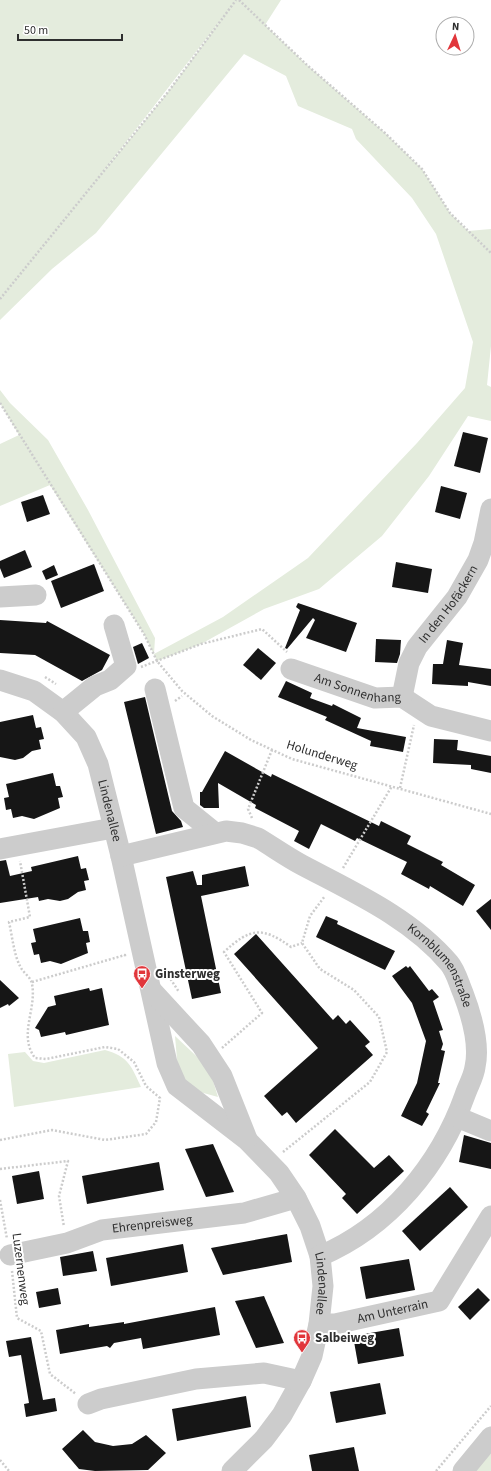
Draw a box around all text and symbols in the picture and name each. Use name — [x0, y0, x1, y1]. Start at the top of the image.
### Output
scale bar — [18, 16, 122, 42]
north arrow — [435, 16, 475, 56]
text: N — [451, 19, 460, 34]
text: 50 m — [24, 22, 48, 39]
street label: In den Hofäckern — [414, 562, 482, 647]
street label: Am Sonnenhang — [312, 669, 402, 707]
street label: Holunderweg — [284, 736, 360, 774]
street label: Lindenallee — [93, 777, 126, 844]
street label: Kornblumenstraße — [404, 919, 476, 1010]
bus stop icon: Ginsterweg — [132, 964, 152, 989]
place label: Ginsterweg — [155, 965, 220, 983]
street label: Ehrenpreisweg — [111, 1210, 194, 1238]
street label: Luzernenweg — [8, 1232, 34, 1306]
street label: Lindenallee — [310, 1249, 332, 1316]
street label: Am Unterrain — [355, 1295, 430, 1328]
bus stop icon: Salbeiweg — [292, 1328, 312, 1353]
place label: Salbeiweg — [315, 1329, 374, 1347]

